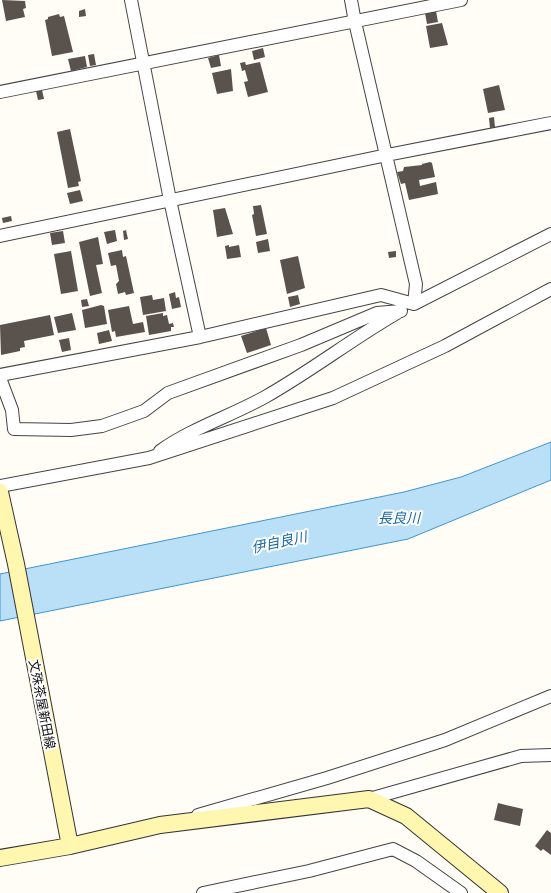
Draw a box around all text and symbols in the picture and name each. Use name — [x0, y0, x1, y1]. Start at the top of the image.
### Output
water label: 長良川 — [378, 507, 422, 527]
water label: 伊自良川 — [250, 525, 310, 557]
street label: 文殊茶屋新田線 — [25, 658, 61, 750]

